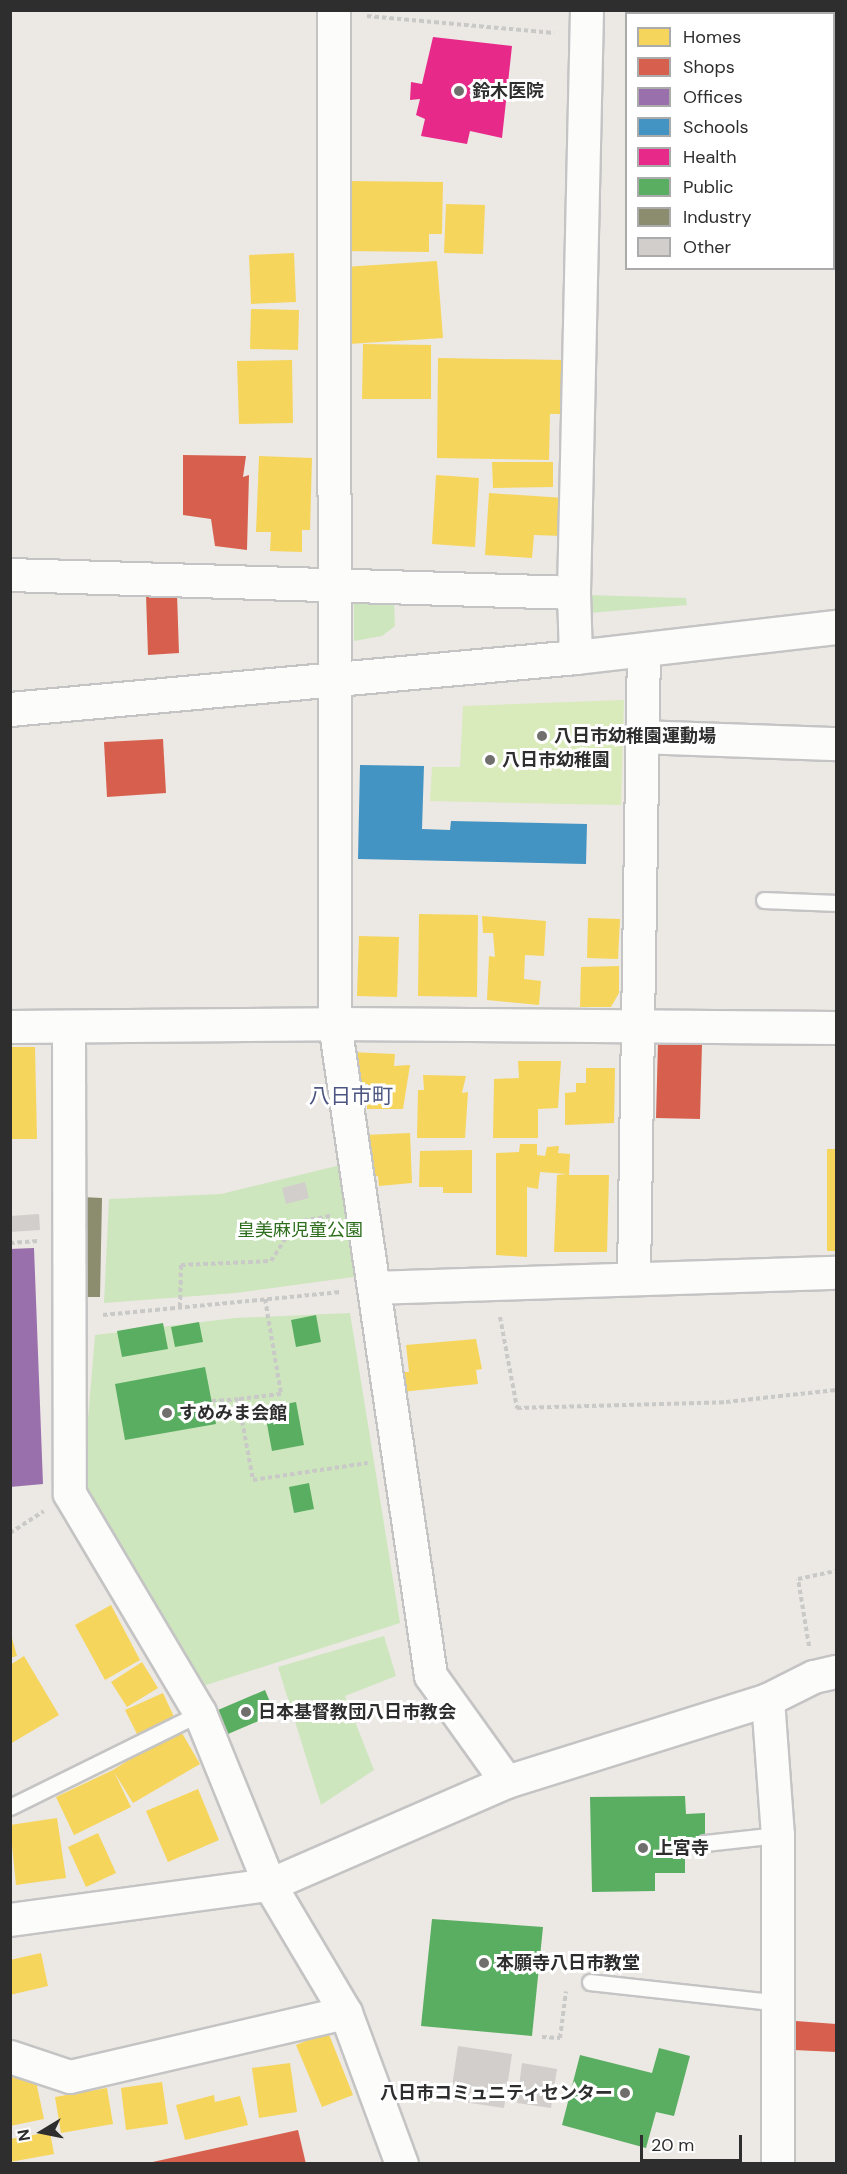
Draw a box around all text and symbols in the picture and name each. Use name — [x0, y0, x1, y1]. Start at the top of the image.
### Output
legend — [625, 12, 835, 270]
text: Homes — [683, 25, 741, 49]
text: Shops — [683, 55, 735, 79]
place label: 鈴木医院 — [472, 80, 544, 102]
marker: 鈴木医院 — [450, 82, 468, 100]
text: Offices — [683, 85, 743, 109]
text: Schools — [683, 115, 748, 139]
text: Health — [683, 145, 737, 169]
text: Public — [683, 175, 734, 199]
text: Industry — [683, 205, 752, 229]
text: Other — [683, 235, 731, 259]
place label: 八日市幼稚園運動場 — [554, 725, 716, 747]
marker: 八日市幼稚園運動場 — [535, 729, 549, 743]
place label: 八日市幼稚園 — [502, 749, 610, 771]
marker: 八日市幼稚園 — [483, 753, 497, 767]
district label: 八日市町 — [309, 1083, 393, 1109]
park label: 皇美麻児童公園 — [237, 1219, 363, 1241]
place label: すめみま会館 — [179, 1402, 287, 1424]
marker: すめみま会館 — [160, 1406, 174, 1420]
place label: 日本基督教団八日市教会 — [258, 1701, 456, 1723]
marker: 日本基督教団八日市教会 — [239, 1705, 253, 1719]
place label: 上宮寺 — [655, 1837, 709, 1859]
marker: 上宮寺 — [636, 1841, 650, 1855]
place label: 本願寺八日市教堂 — [496, 1952, 640, 1974]
marker: 本願寺八日市教堂 — [477, 1956, 491, 1970]
place label: 八日市コミュニティセンター — [379, 2082, 613, 2104]
marker: 八日市コミュニティセンター — [618, 2086, 632, 2100]
north arrow — [12, 2102, 72, 2162]
scale bar — [643, 2123, 745, 2161]
text: N — [12, 2128, 35, 2143]
text: 20 m — [651, 2133, 694, 2157]

